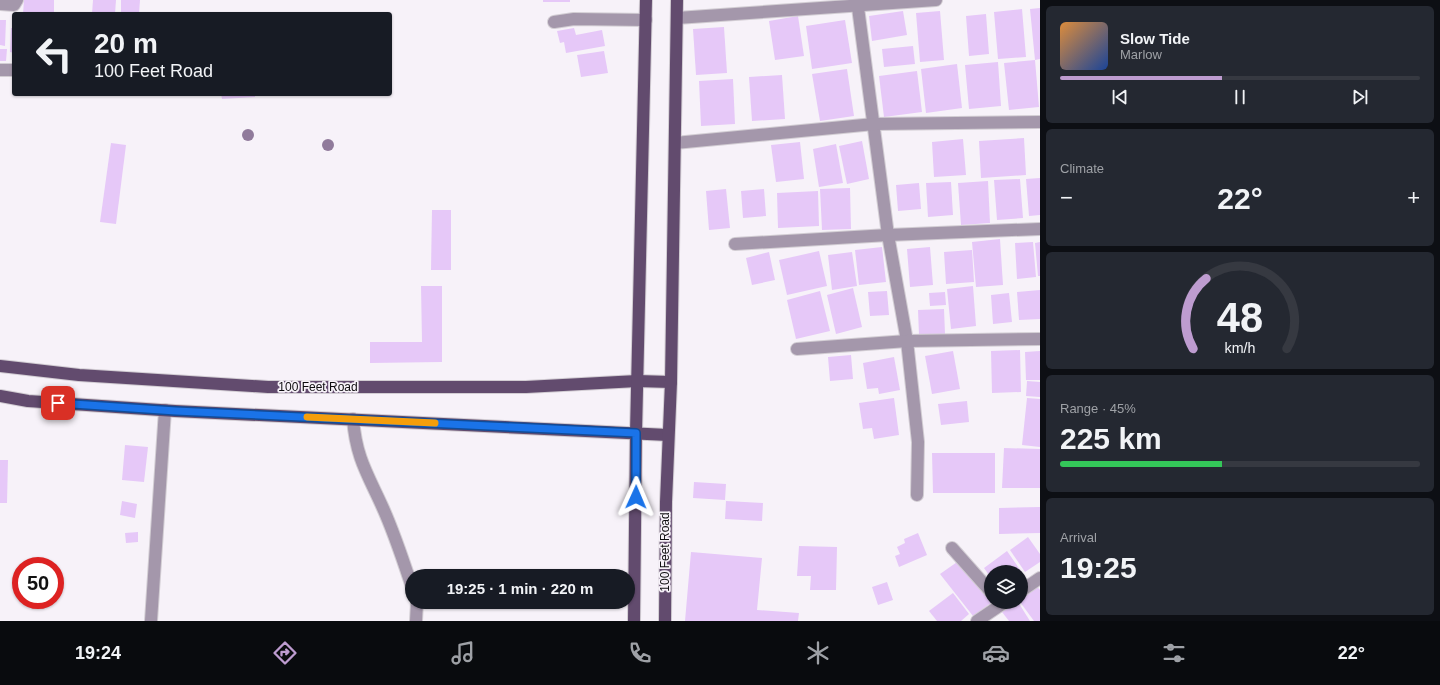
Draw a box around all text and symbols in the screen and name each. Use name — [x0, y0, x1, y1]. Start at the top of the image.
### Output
icon: left — [28, 28, 80, 80]
text: 20 m — [94, 28, 158, 59]
text: Slow Tide — [1120, 30, 1190, 47]
text: Marlow — [1120, 47, 1162, 62]
text: 100 Feet Road — [94, 61, 213, 81]
icon: previous — [1109, 86, 1131, 108]
icon: pause — [1229, 86, 1251, 108]
icon: next — [1349, 86, 1371, 108]
text: Climate — [1060, 161, 1104, 176]
text: 22° — [1217, 182, 1263, 215]
text: − — [1060, 185, 1073, 210]
text: + — [1407, 185, 1420, 210]
text: 48 — [1217, 293, 1263, 340]
text: km/h — [1225, 339, 1256, 355]
street label: 100 Feet Road — [278, 380, 358, 394]
pin — [41, 386, 75, 420]
icon: arrive — [47, 392, 69, 414]
text: Range · 45% — [1060, 401, 1136, 416]
text: 225 km — [1060, 422, 1162, 455]
position arrow — [615, 476, 657, 518]
street label: 100 Feet Road — [658, 512, 672, 592]
text: Arrival — [1060, 530, 1097, 545]
text: 19:25 — [1060, 551, 1137, 584]
speed limit sign: 50 — [12, 557, 64, 609]
map controls — [984, 565, 1028, 609]
button: layers — [984, 565, 1028, 609]
text: 19:25 · 1 min · 220 m — [447, 580, 593, 597]
icon: directions — [271, 639, 299, 667]
icon: music — [449, 639, 477, 667]
icon: phone — [626, 639, 654, 667]
icon: climate — [804, 639, 832, 667]
icon: car — [982, 639, 1010, 667]
icon: filters — [1160, 639, 1188, 667]
text: 19:24 — [75, 643, 121, 663]
text: 22° — [1338, 643, 1365, 663]

